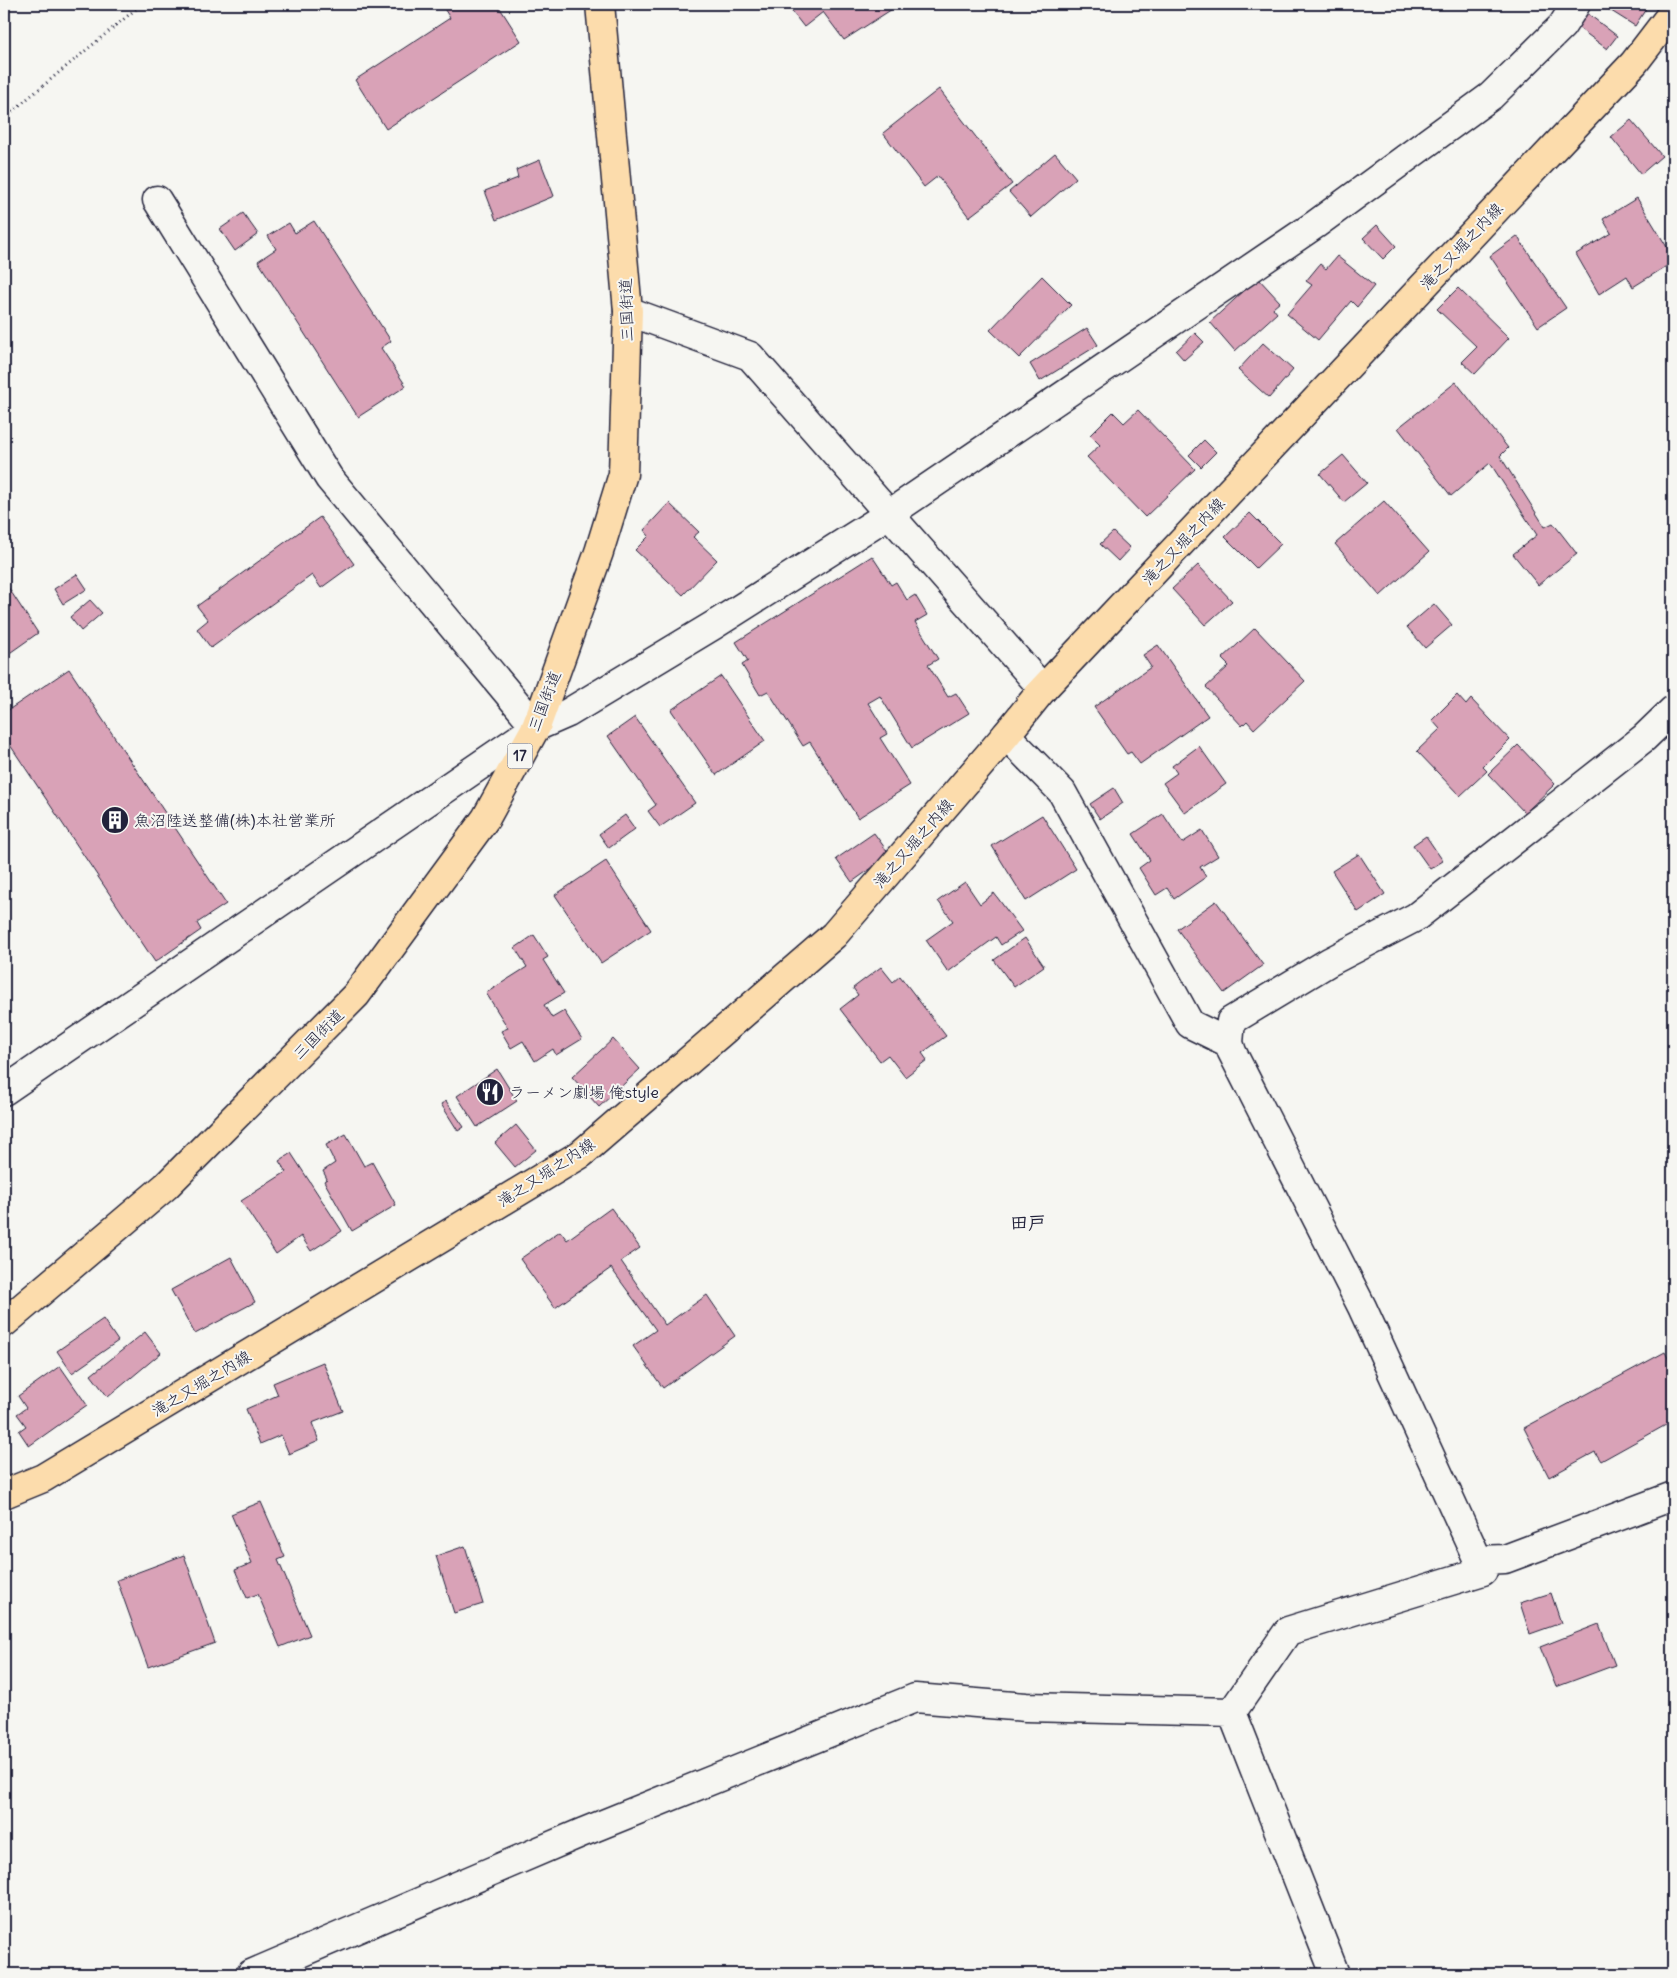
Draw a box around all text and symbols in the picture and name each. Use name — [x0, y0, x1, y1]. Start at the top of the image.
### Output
street label: 滝之又堀之内線 — [1415, 198, 1507, 294]
street label: 三国街道 — [615, 278, 637, 342]
street label: 滝之又堀之内線 — [1137, 493, 1229, 589]
street label: 三国街道 — [523, 668, 565, 734]
road number: 17 — [508, 744, 532, 768]
street label: 滝之又堀之内線 — [869, 794, 957, 892]
building icon: 魚沼陸送整備(株)本社営業所 — [100, 805, 130, 835]
place label: 魚沼陸送整備(株)本社営業所 — [134, 810, 336, 830]
street label: 三国街道 — [288, 1004, 348, 1064]
restaurant icon: ラーメン劇場 俺style — [475, 1077, 505, 1107]
place label: ラーメン劇場 俺style — [509, 1082, 659, 1102]
street label: 滝之又堀之内線 — [494, 1133, 598, 1211]
district label: 田戸 — [1010, 1211, 1046, 1234]
street label: 滝之又堀之内線 — [148, 1346, 254, 1420]

